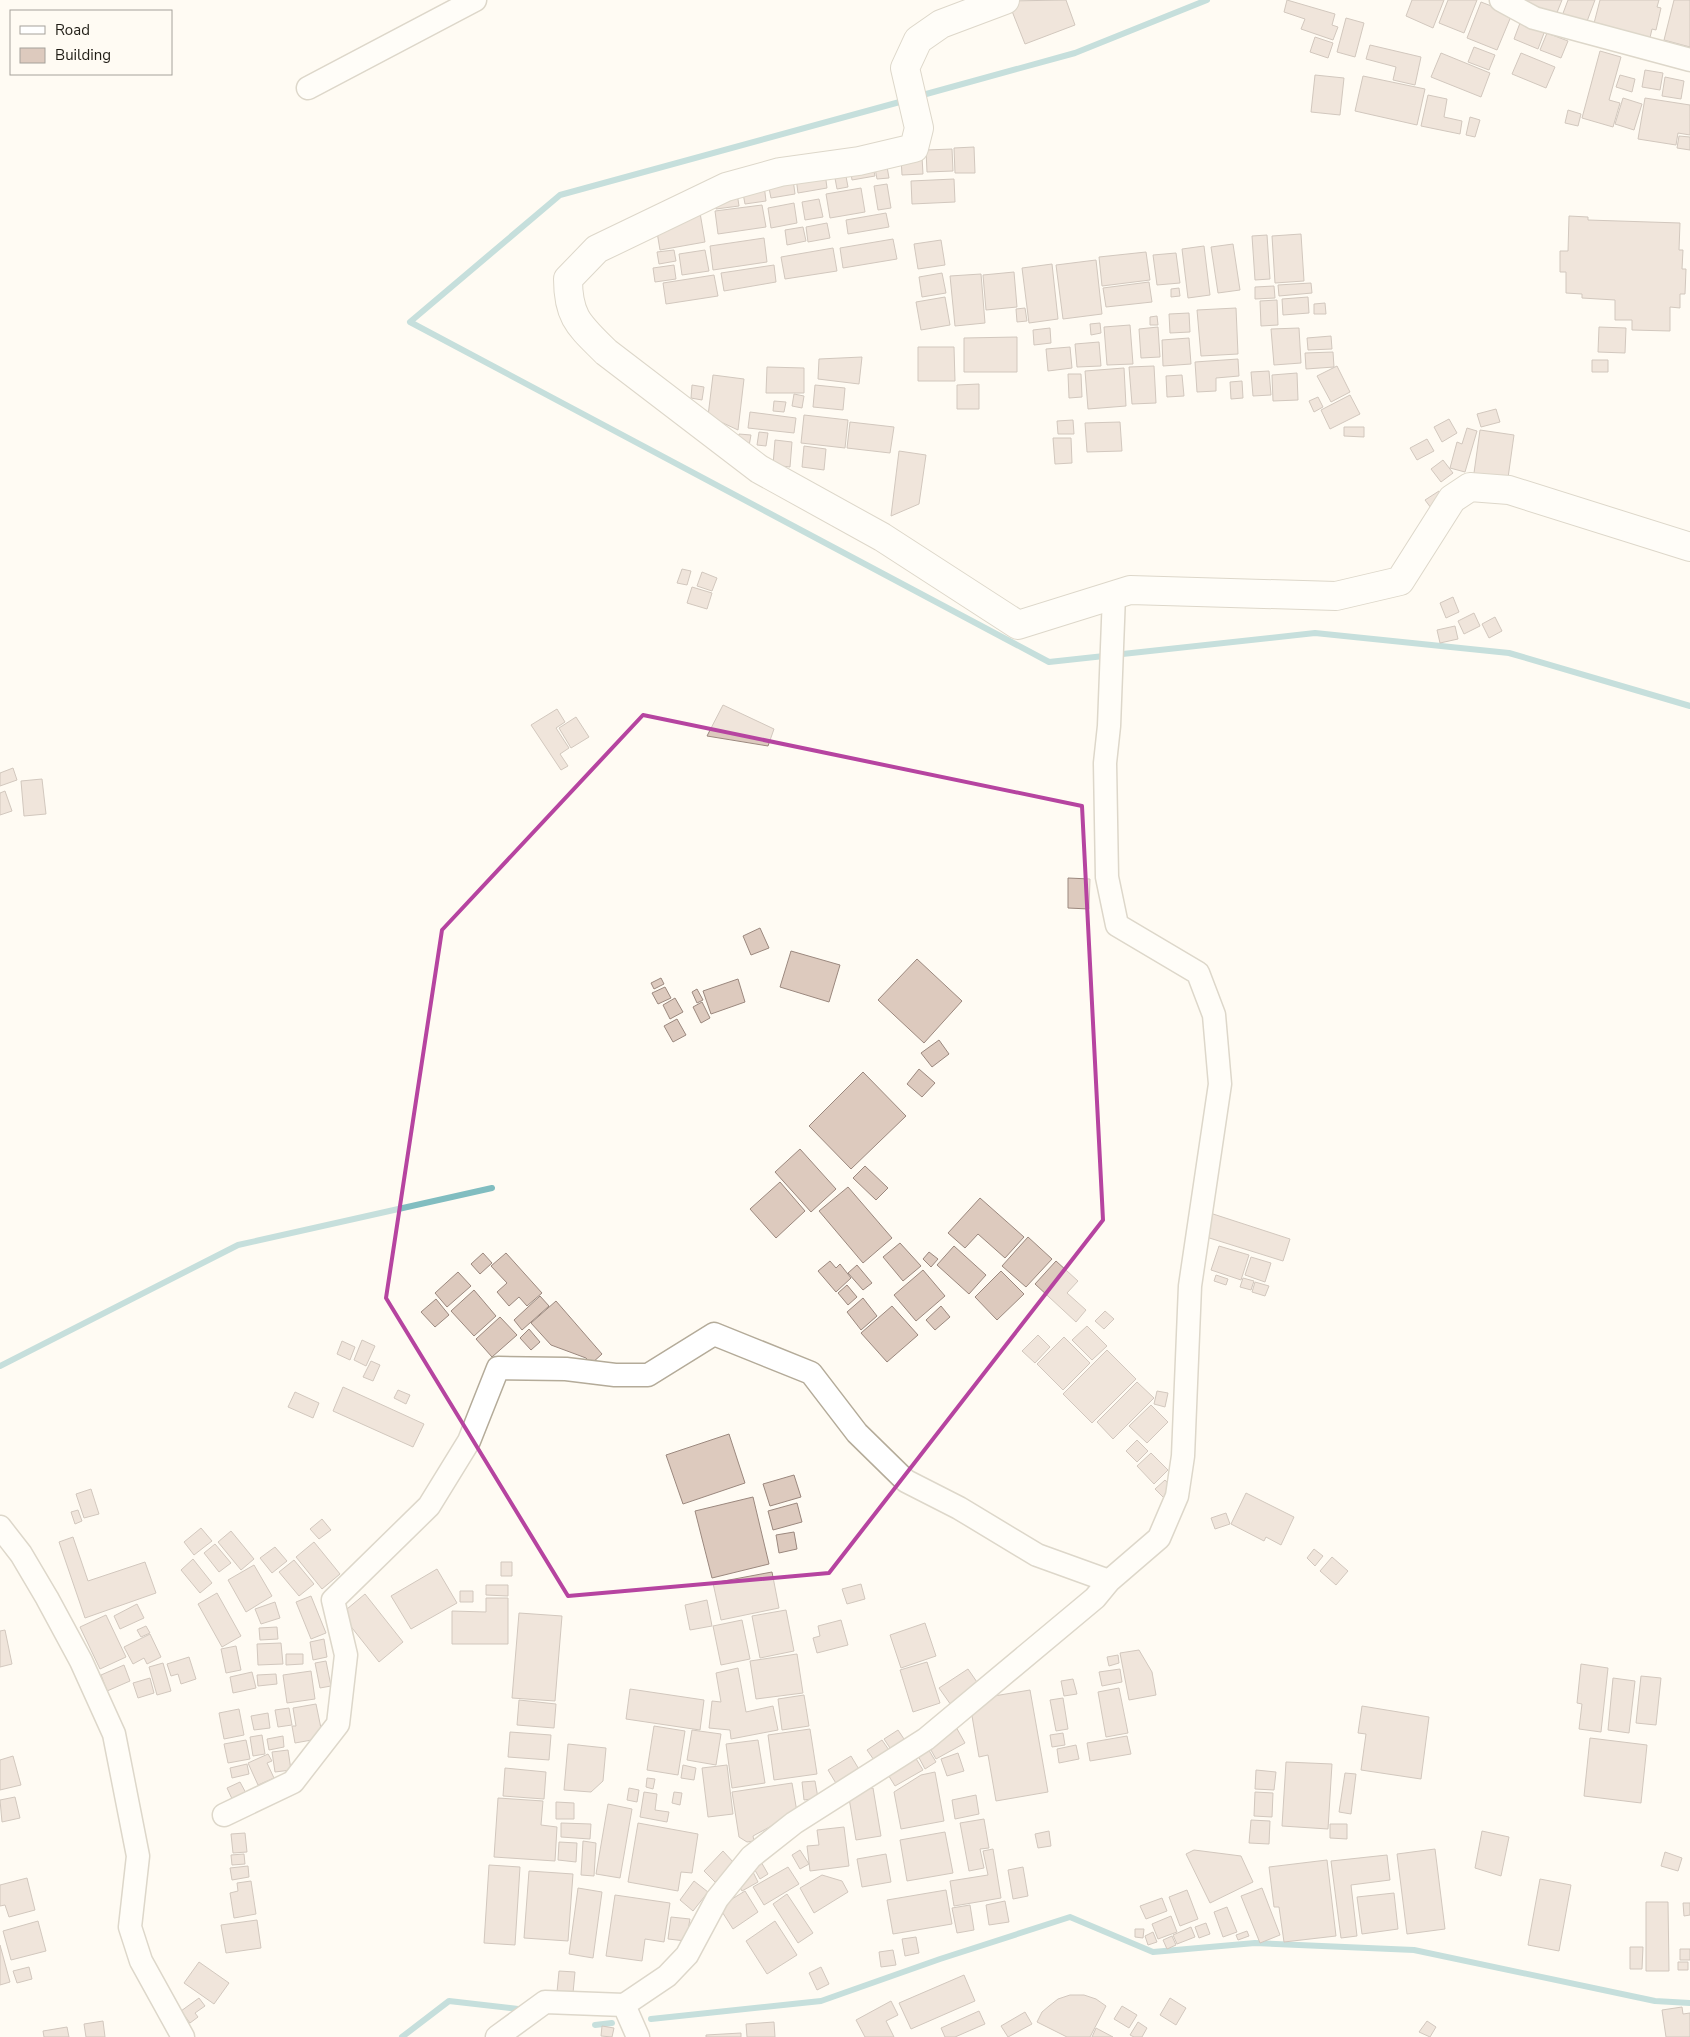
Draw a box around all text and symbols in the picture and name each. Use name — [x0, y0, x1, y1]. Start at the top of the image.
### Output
legend — [10, 10, 172, 75]
text: Road — [55, 20, 90, 40]
text: Building — [55, 45, 111, 65]

